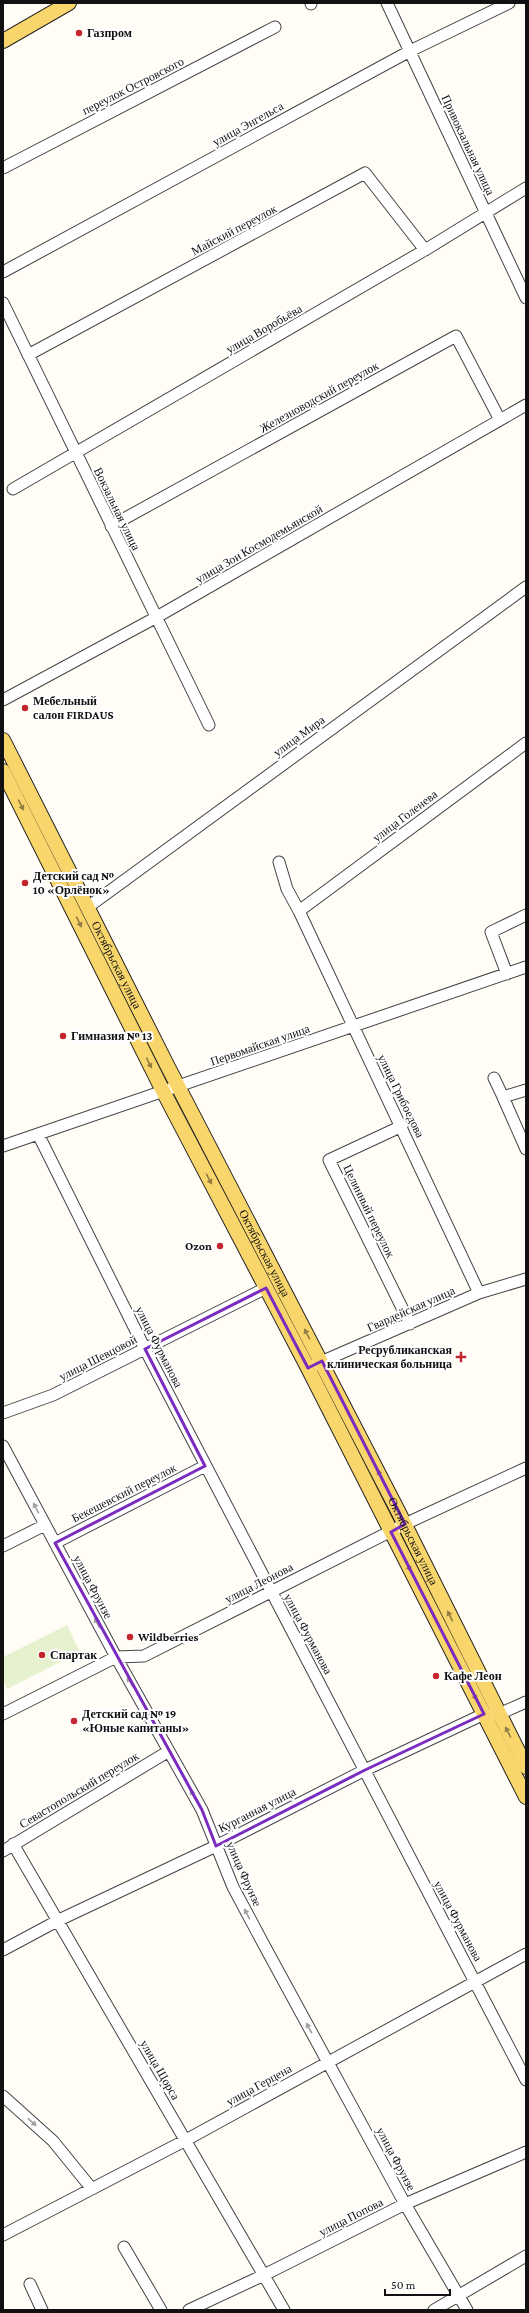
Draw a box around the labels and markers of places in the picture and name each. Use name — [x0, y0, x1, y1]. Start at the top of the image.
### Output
place label: Газпром — [87, 26, 132, 40]
marker: Газпром — [74, 28, 84, 38]
place label: Мебельный салон FIRDAUS — [33, 694, 114, 722]
marker: Мебельный салон FIRDAUS — [20, 703, 30, 713]
place label: Детский сад № 10 «Орлёнок» — [33, 869, 114, 897]
marker: Детский сад № 10 «Орлёнок» — [20, 878, 30, 888]
place label: Гимназия № 13 — [71, 1029, 152, 1043]
marker: Гимназия № 13 — [58, 1031, 68, 1041]
place label: Ozon — [185, 1239, 212, 1253]
marker: Ozon — [215, 1241, 225, 1251]
place label: Ресрубликанская клиническая больница — [327, 1343, 453, 1371]
marker: Ресрубликанская клиническая больница — [455, 1351, 467, 1363]
place label: Wildberries — [137, 1630, 199, 1644]
marker: Wildberries — [125, 1632, 135, 1642]
place label: Спартак — [50, 1648, 97, 1662]
marker: Спартак — [37, 1650, 47, 1660]
place label: Кафе Леон — [444, 1669, 502, 1683]
marker: Кафе Леон — [431, 1671, 441, 1681]
place label: Детский сад № 19 «Юные капитаны» — [82, 1707, 189, 1735]
marker: Детский сад № 19 «Юные капитаны» — [69, 1716, 79, 1726]

